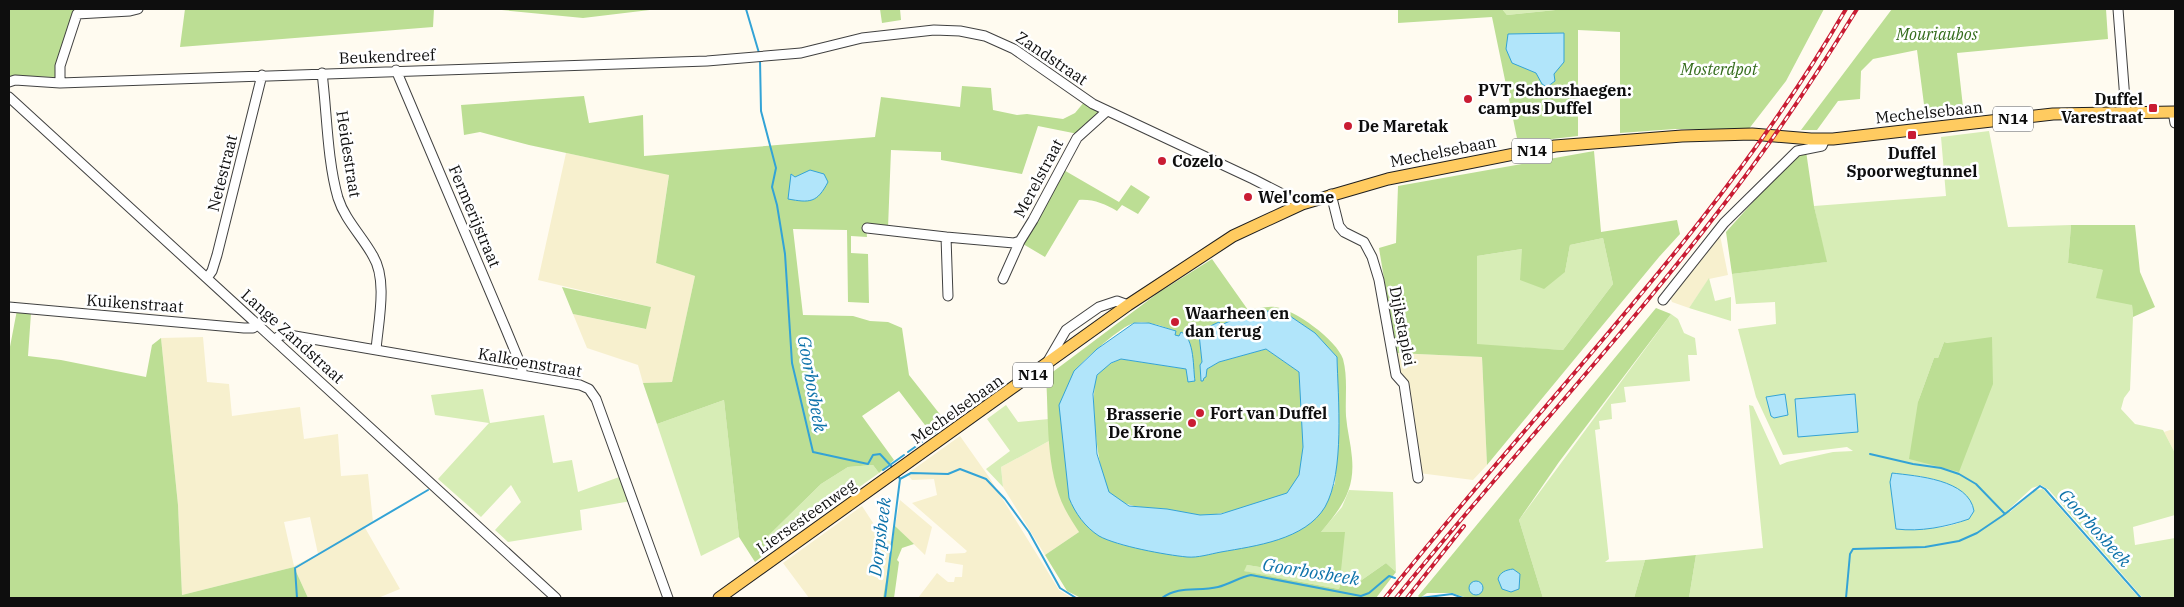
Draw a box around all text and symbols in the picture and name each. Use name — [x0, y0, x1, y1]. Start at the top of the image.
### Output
park label: Mouriaubos — [1895, 24, 1978, 44]
street label: Zandstraat — [1012, 27, 1092, 89]
street label: Beukendreef — [338, 44, 437, 68]
park label: Mosterdpot — [1680, 59, 1759, 79]
place label: PVT Schorshaegen: campus Duffel — [1478, 80, 1632, 118]
place label: Duffel Varestraat — [2061, 89, 2143, 127]
marker: PVT Schorshaegen: campus Duffel — [1462, 93, 1474, 105]
street label: Mechelsebaan — [1874, 96, 1984, 128]
marker: Duffel Varestraat — [2147, 102, 2159, 114]
road number: N14 — [1993, 106, 2033, 132]
street label: Heidestraat — [332, 109, 366, 199]
place label: De Maretak — [1358, 116, 1448, 136]
marker: De Maretak — [1342, 120, 1354, 132]
marker: Duffel Spoorwegtunnel — [1906, 129, 1918, 141]
street label: Mechelsebaan — [1388, 131, 1498, 171]
street label: Netestraat — [203, 132, 241, 214]
street label: Merelstraat — [1009, 135, 1067, 221]
road number: N14 — [1512, 138, 1552, 164]
place label: Duffel Spoorwegtunnel — [1847, 143, 1977, 181]
place label: Cozelo — [1172, 151, 1223, 171]
marker: Cozelo — [1156, 155, 1168, 167]
street label: Fermerijstraat — [444, 162, 506, 271]
place label: Wel'come — [1258, 187, 1334, 207]
marker: Wel'come — [1242, 191, 1254, 203]
street label: Dijkstaplei — [1385, 284, 1421, 368]
street label: Lange Zandstraat — [237, 285, 349, 388]
street label: Kuikenstraat — [86, 290, 185, 316]
place label: Waarheen en dan terug — [1185, 303, 1290, 341]
marker: Waarheen en dan terug — [1169, 316, 1181, 328]
water label: Goorbosbeek — [793, 334, 832, 434]
street label: Kalkoenstraat — [477, 343, 584, 381]
road number: N14 — [1013, 362, 1053, 388]
street label: Mechelsebaan — [907, 370, 1007, 448]
place label: Fort van Duffel — [1210, 403, 1327, 423]
place label: Brasserie De Krone — [1106, 404, 1182, 442]
marker: Fort van Duffel — [1194, 407, 1206, 419]
marker: Brasserie De Krone — [1186, 417, 1198, 429]
street label: Liersesteenweg — [752, 474, 860, 558]
water label: Goorbosbeek — [2054, 484, 2137, 572]
water label: Dorpsbeek — [863, 495, 896, 579]
water label: Goorbosbeek — [1261, 553, 1362, 591]

